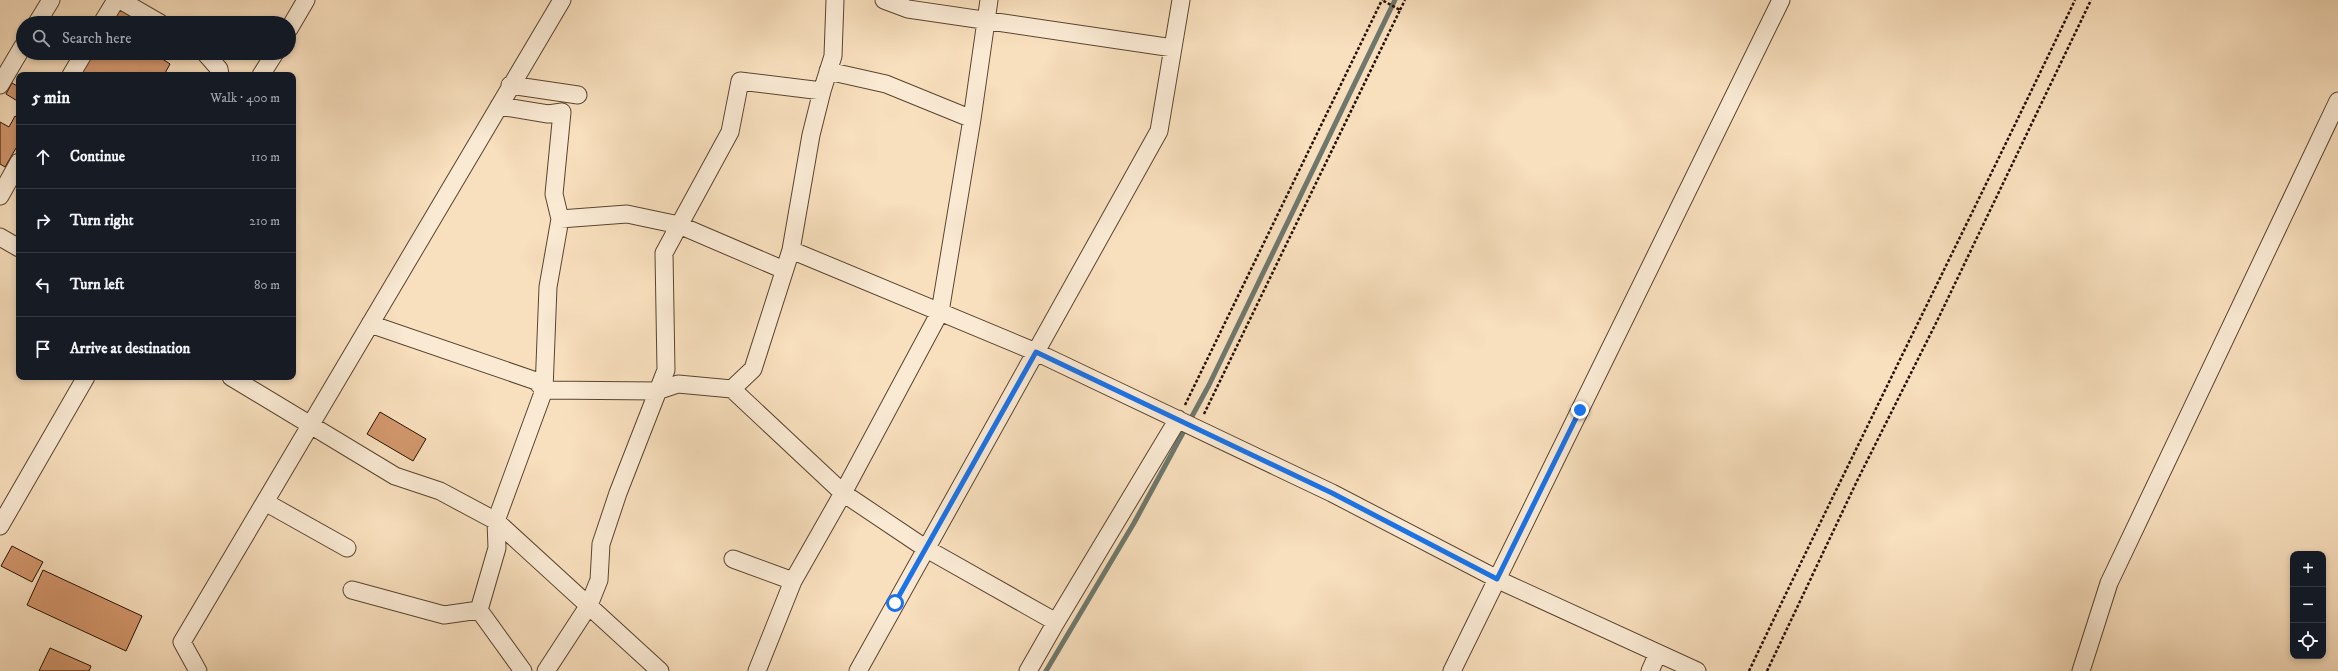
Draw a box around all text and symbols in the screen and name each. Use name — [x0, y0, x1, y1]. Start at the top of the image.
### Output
search box — [16, 16, 296, 60]
icon: search — [30, 27, 52, 49]
text: Search here — [62, 29, 131, 48]
text: 5 min — [32, 87, 70, 109]
text: Walk · 400 m — [210, 90, 280, 106]
icon: ahead — [32, 146, 54, 168]
text: Continue — [70, 147, 125, 166]
text: 110 m — [251, 149, 280, 165]
icon: right — [32, 210, 54, 232]
text: Turn right — [70, 211, 133, 230]
text: 210 m — [249, 213, 280, 229]
icon: left — [32, 274, 54, 296]
text: Turn left — [70, 275, 124, 294]
text: 80 m — [254, 277, 280, 293]
icon: arrive — [32, 338, 54, 360]
text: Arrive at destination — [70, 339, 190, 358]
route end — [1571, 401, 1589, 419]
map controls — [2290, 551, 2326, 659]
button: + — [2290, 551, 2326, 587]
button: − — [2290, 587, 2326, 623]
route start — [886, 594, 904, 612]
button: locate — [2290, 623, 2326, 659]

